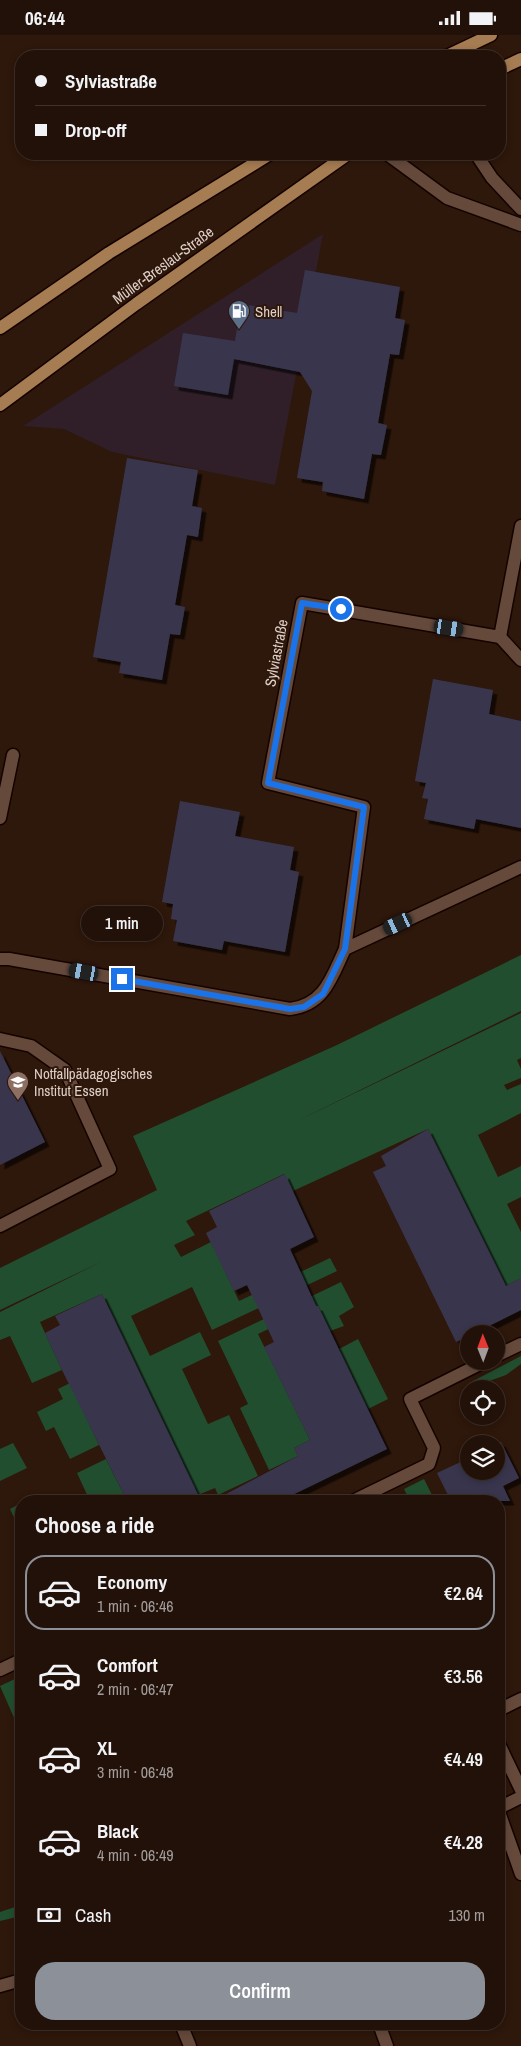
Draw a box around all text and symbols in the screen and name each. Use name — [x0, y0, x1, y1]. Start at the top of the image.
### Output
text: 06:44 — [25, 5, 65, 31]
text: Sylviastraße — [65, 68, 157, 94]
text: Drop-off — [65, 117, 126, 143]
street label: Müller-Breslau-Straße — [108, 221, 218, 309]
fuel station icon: Shell — [227, 299, 251, 330]
place label: Shell — [255, 301, 282, 322]
route start — [330, 598, 352, 620]
street label: Sylviastraße — [259, 617, 293, 689]
car — [433, 618, 464, 638]
callout: 1 min — [81, 907, 163, 941]
car — [381, 911, 414, 937]
text: 1 min — [105, 912, 139, 934]
car — [67, 962, 100, 982]
route end — [111, 968, 133, 990]
place label: Notfallpädagogisches Institut Essen — [34, 1063, 152, 1101]
school or university icon: Notfallpädagogisches Institut Essen — [6, 1070, 30, 1101]
north arrow — [460, 1325, 505, 1370]
map controls — [460, 1325, 505, 1480]
button: locate — [460, 1380, 505, 1425]
button: layers — [460, 1435, 505, 1480]
text: Choose a ride — [35, 1510, 154, 1540]
text: Economy — [97, 1569, 167, 1595]
icon: car — [37, 1570, 82, 1615]
text: €2.64 — [444, 1580, 483, 1606]
text: 1 min · 06:46 — [97, 1595, 174, 1617]
text: Comfort — [97, 1652, 158, 1678]
icon: car — [37, 1653, 82, 1698]
text: €3.56 — [444, 1663, 483, 1689]
text: 2 min · 06:47 — [97, 1678, 174, 1700]
text: XL — [97, 1735, 117, 1761]
icon: car — [37, 1736, 82, 1781]
text: €4.49 — [444, 1746, 483, 1772]
text: 3 min · 06:48 — [97, 1761, 174, 1783]
text: Black — [97, 1818, 139, 1844]
icon: car — [37, 1819, 82, 1864]
text: €4.28 — [444, 1829, 483, 1855]
text: 4 min · 06:49 — [97, 1844, 174, 1866]
icon: cash — [35, 1901, 63, 1929]
text: Cash — [75, 1902, 111, 1928]
text: 130 m — [449, 1904, 485, 1926]
button: Confirm — [35, 1962, 485, 2020]

